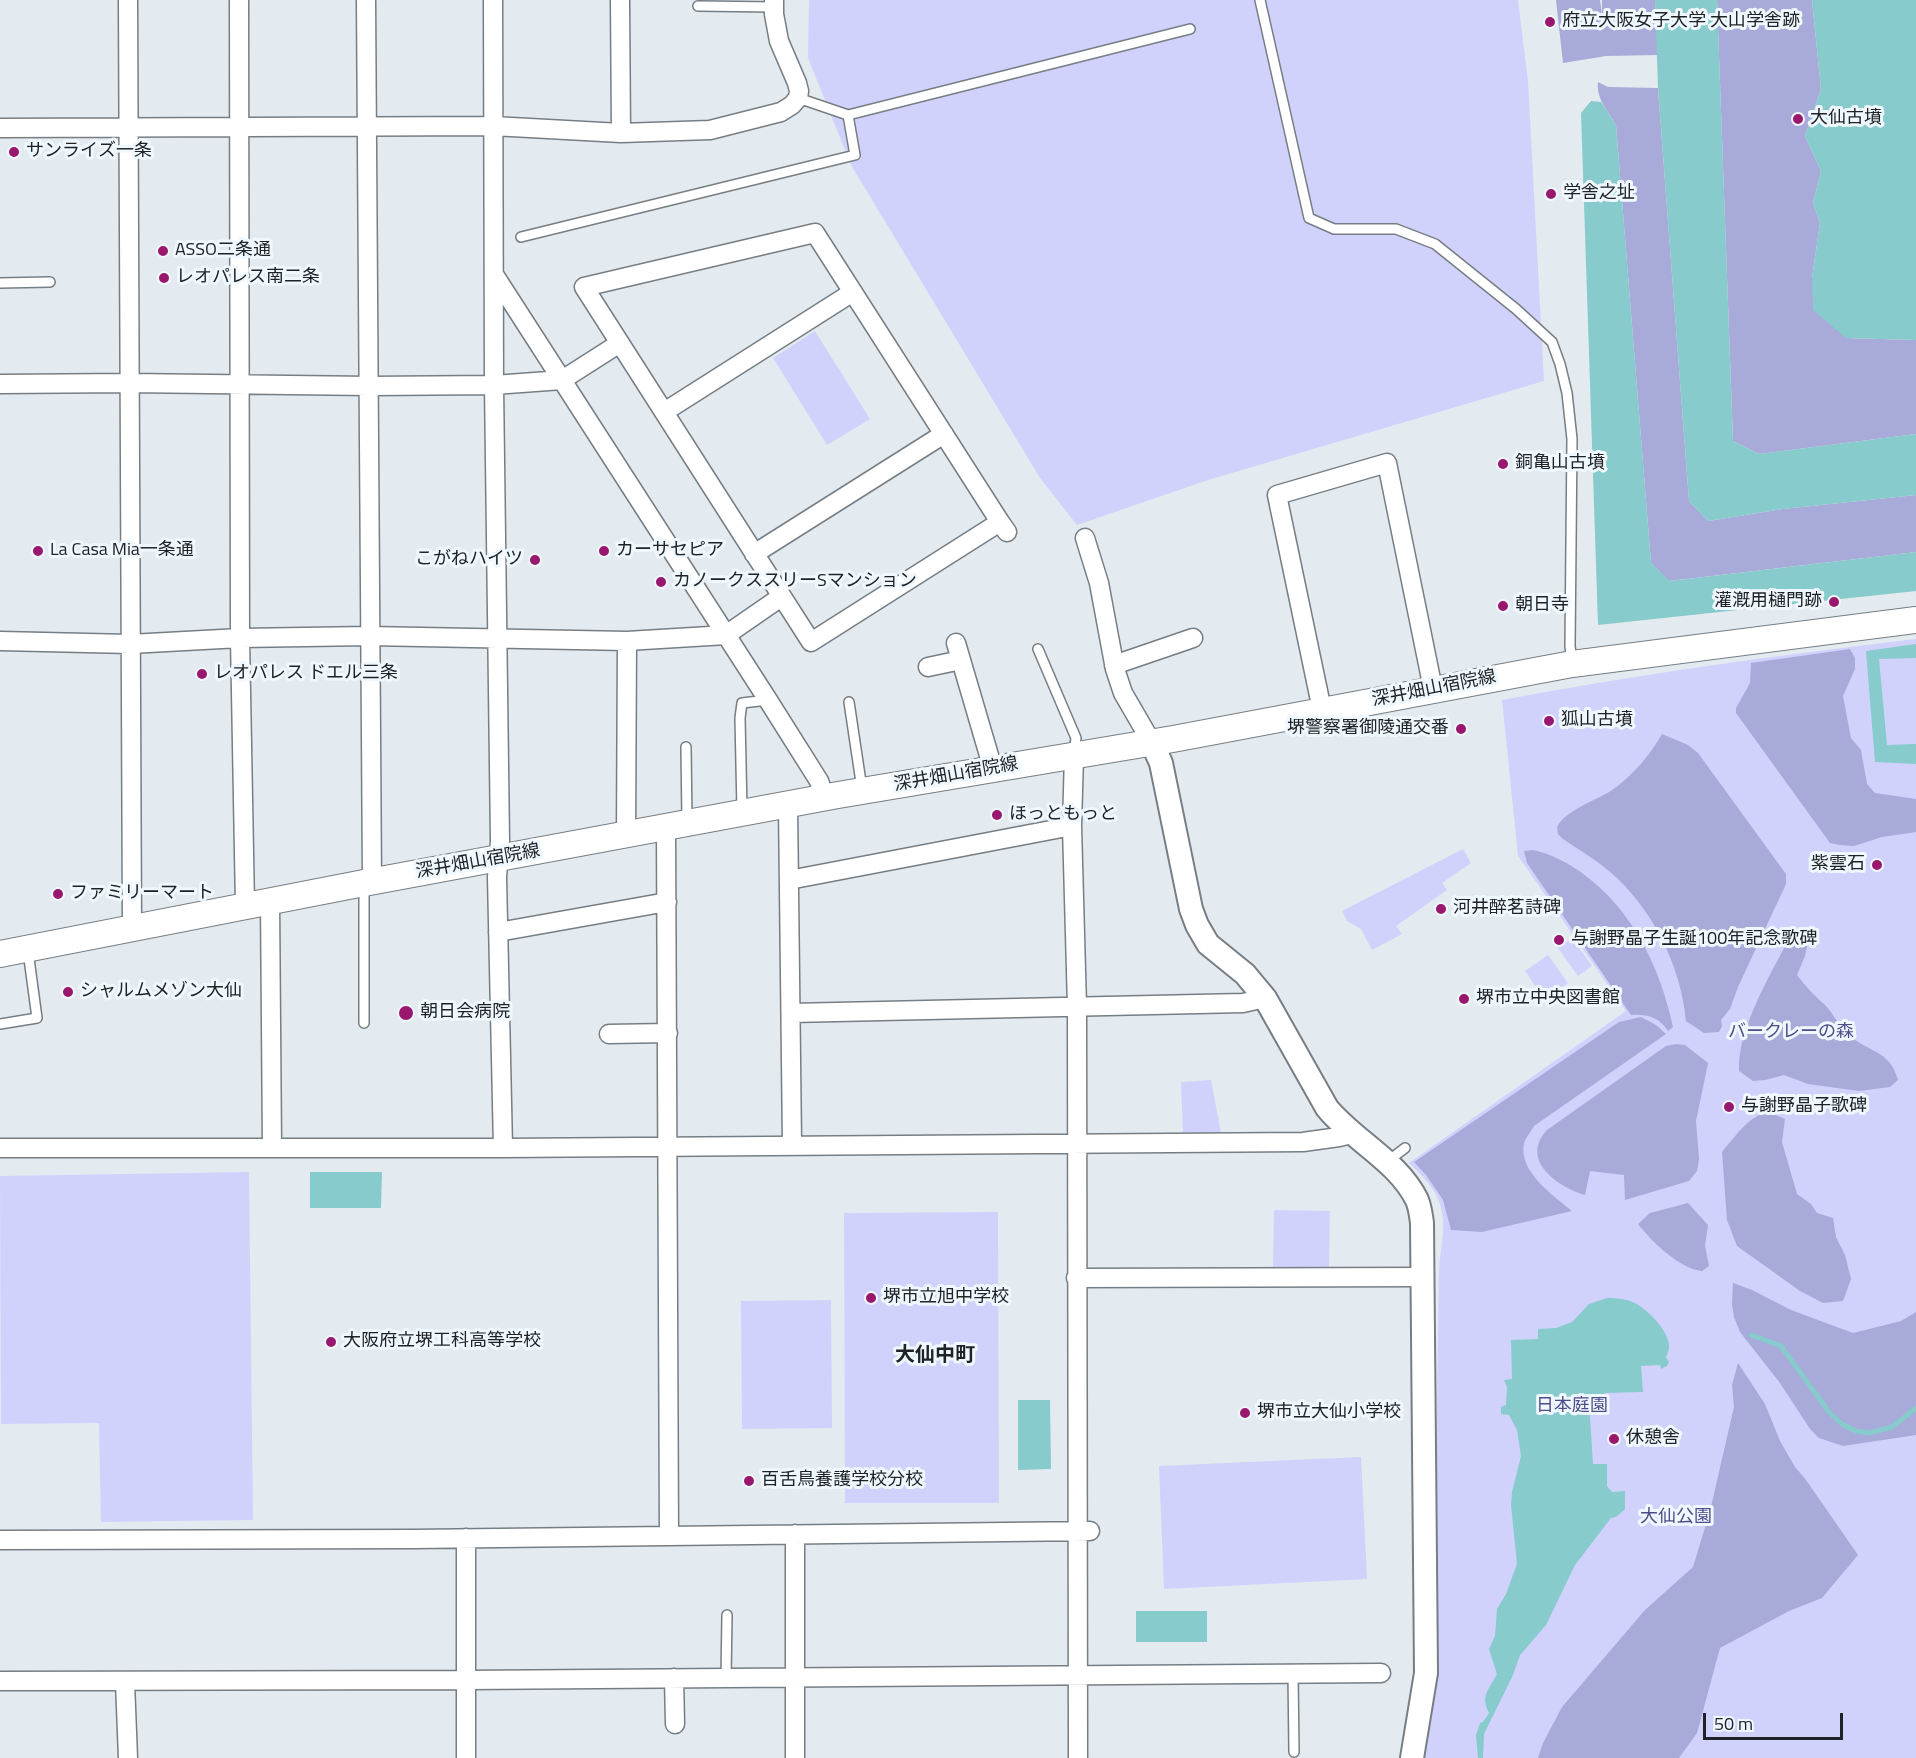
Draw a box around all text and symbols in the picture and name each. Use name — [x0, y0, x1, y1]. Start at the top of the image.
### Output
place label: 府立大阪女子大学 大山学舎跡 — [1562, 11, 1800, 33]
marker: 府立大阪女子大学 大山学舎跡 — [1543, 15, 1557, 29]
place label: 大仙古墳 — [1810, 108, 1882, 130]
marker: 大仙古墳 — [1791, 112, 1805, 126]
place label: サンライズ一条 — [26, 141, 152, 163]
marker: サンライズ一条 — [7, 145, 21, 159]
place label: 学舎之址 — [1563, 183, 1635, 205]
marker: 学舎之址 — [1544, 187, 1558, 201]
place label: ASSO二条通 — [175, 240, 271, 262]
marker: ASSO二条通 — [156, 244, 170, 258]
place label: レオパレス南二条 — [176, 267, 320, 289]
marker: レオパレス南二条 — [157, 271, 171, 285]
place label: 銅亀山古墳 — [1515, 453, 1605, 475]
marker: 銅亀山古墳 — [1496, 457, 1510, 471]
place label: La Casa Mia一条通 — [50, 540, 194, 562]
place label: カーサセピア — [616, 540, 724, 562]
marker: La Casa Mia一条通 — [31, 544, 45, 558]
marker: カーサセピア — [597, 544, 611, 558]
place label: こがねハイツ — [415, 549, 523, 571]
marker: こがねハイツ — [528, 553, 542, 567]
place label: カノークススリーSマンション — [673, 571, 917, 593]
marker: カノークススリーSマンション — [654, 575, 668, 589]
place label: 灌漑用樋門跡 — [1714, 591, 1822, 613]
place label: 朝日寺 — [1515, 595, 1569, 617]
marker: 灌漑用樋門跡 — [1827, 595, 1841, 609]
marker: 朝日寺 — [1496, 599, 1510, 613]
place label: レオパレス ドエル三条 — [214, 663, 398, 685]
street label: 深井畑山宿院線 — [1370, 666, 1498, 712]
marker: レオパレス ドエル三条 — [195, 667, 209, 681]
place label: 狐山古墳 — [1561, 710, 1633, 732]
marker: 狐山古墳 — [1542, 714, 1556, 728]
place label: 堺警察署御陵通交番 — [1287, 718, 1449, 740]
marker: 堺警察署御陵通交番 — [1454, 722, 1468, 736]
street label: 深井畑山宿院線 — [892, 753, 1020, 797]
place label: ほっともっと — [1009, 804, 1117, 826]
marker: ほっともっと — [990, 808, 1004, 822]
street label: 深井畑山宿院線 — [414, 840, 542, 884]
place label: 紫雲石 — [1811, 854, 1865, 876]
marker: 紫雲石 — [1870, 858, 1884, 872]
place label: ファミリーマート — [70, 883, 214, 905]
marker: ファミリーマート — [51, 887, 65, 901]
place label: 河井醉茗詩碑 — [1453, 898, 1561, 920]
marker: 河井醉茗詩碑 — [1434, 902, 1448, 916]
place label: 与謝野晶子生誕100年記念歌碑 — [1571, 929, 1817, 951]
marker: 与謝野晶子生誕100年記念歌碑 — [1552, 933, 1566, 947]
place label: シャルムメゾン大仙 — [80, 981, 242, 1003]
marker: シャルムメゾン大仙 — [61, 985, 75, 999]
place label: 堺市立中央図書館 — [1476, 988, 1620, 1010]
marker: 堺市立中央図書館 — [1457, 992, 1471, 1006]
place label: 朝日会病院 — [420, 1002, 510, 1024]
marker: 朝日会病院 — [397, 1004, 415, 1022]
park label: バークレーの森 — [1728, 1022, 1854, 1044]
place label: 与謝野晶子歌碑 — [1741, 1096, 1867, 1118]
marker: 与謝野晶子歌碑 — [1722, 1100, 1736, 1114]
place label: 堺市立旭中学校 — [883, 1287, 1009, 1309]
marker: 堺市立旭中学校 — [864, 1291, 878, 1305]
place label: 大阪府立堺工科高等学校 — [343, 1331, 541, 1353]
marker: 大阪府立堺工科高等学校 — [324, 1335, 338, 1349]
district label: 大仙中町 — [895, 1344, 975, 1368]
park label: 日本庭園 — [1536, 1396, 1608, 1418]
place label: 堺市立大仙小学校 — [1257, 1402, 1401, 1424]
marker: 堺市立大仙小学校 — [1238, 1406, 1252, 1420]
place label: 休憩舎 — [1626, 1428, 1680, 1450]
marker: 休憩舎 — [1607, 1432, 1621, 1446]
place label: 百舌鳥養護学校分校 — [761, 1470, 923, 1492]
marker: 百舌鳥養護学校分校 — [742, 1474, 756, 1488]
park label: 大仙公園 — [1640, 1507, 1712, 1529]
scale bar — [1706, 1701, 1846, 1739]
text: 50 m — [1714, 1710, 1753, 1737]

